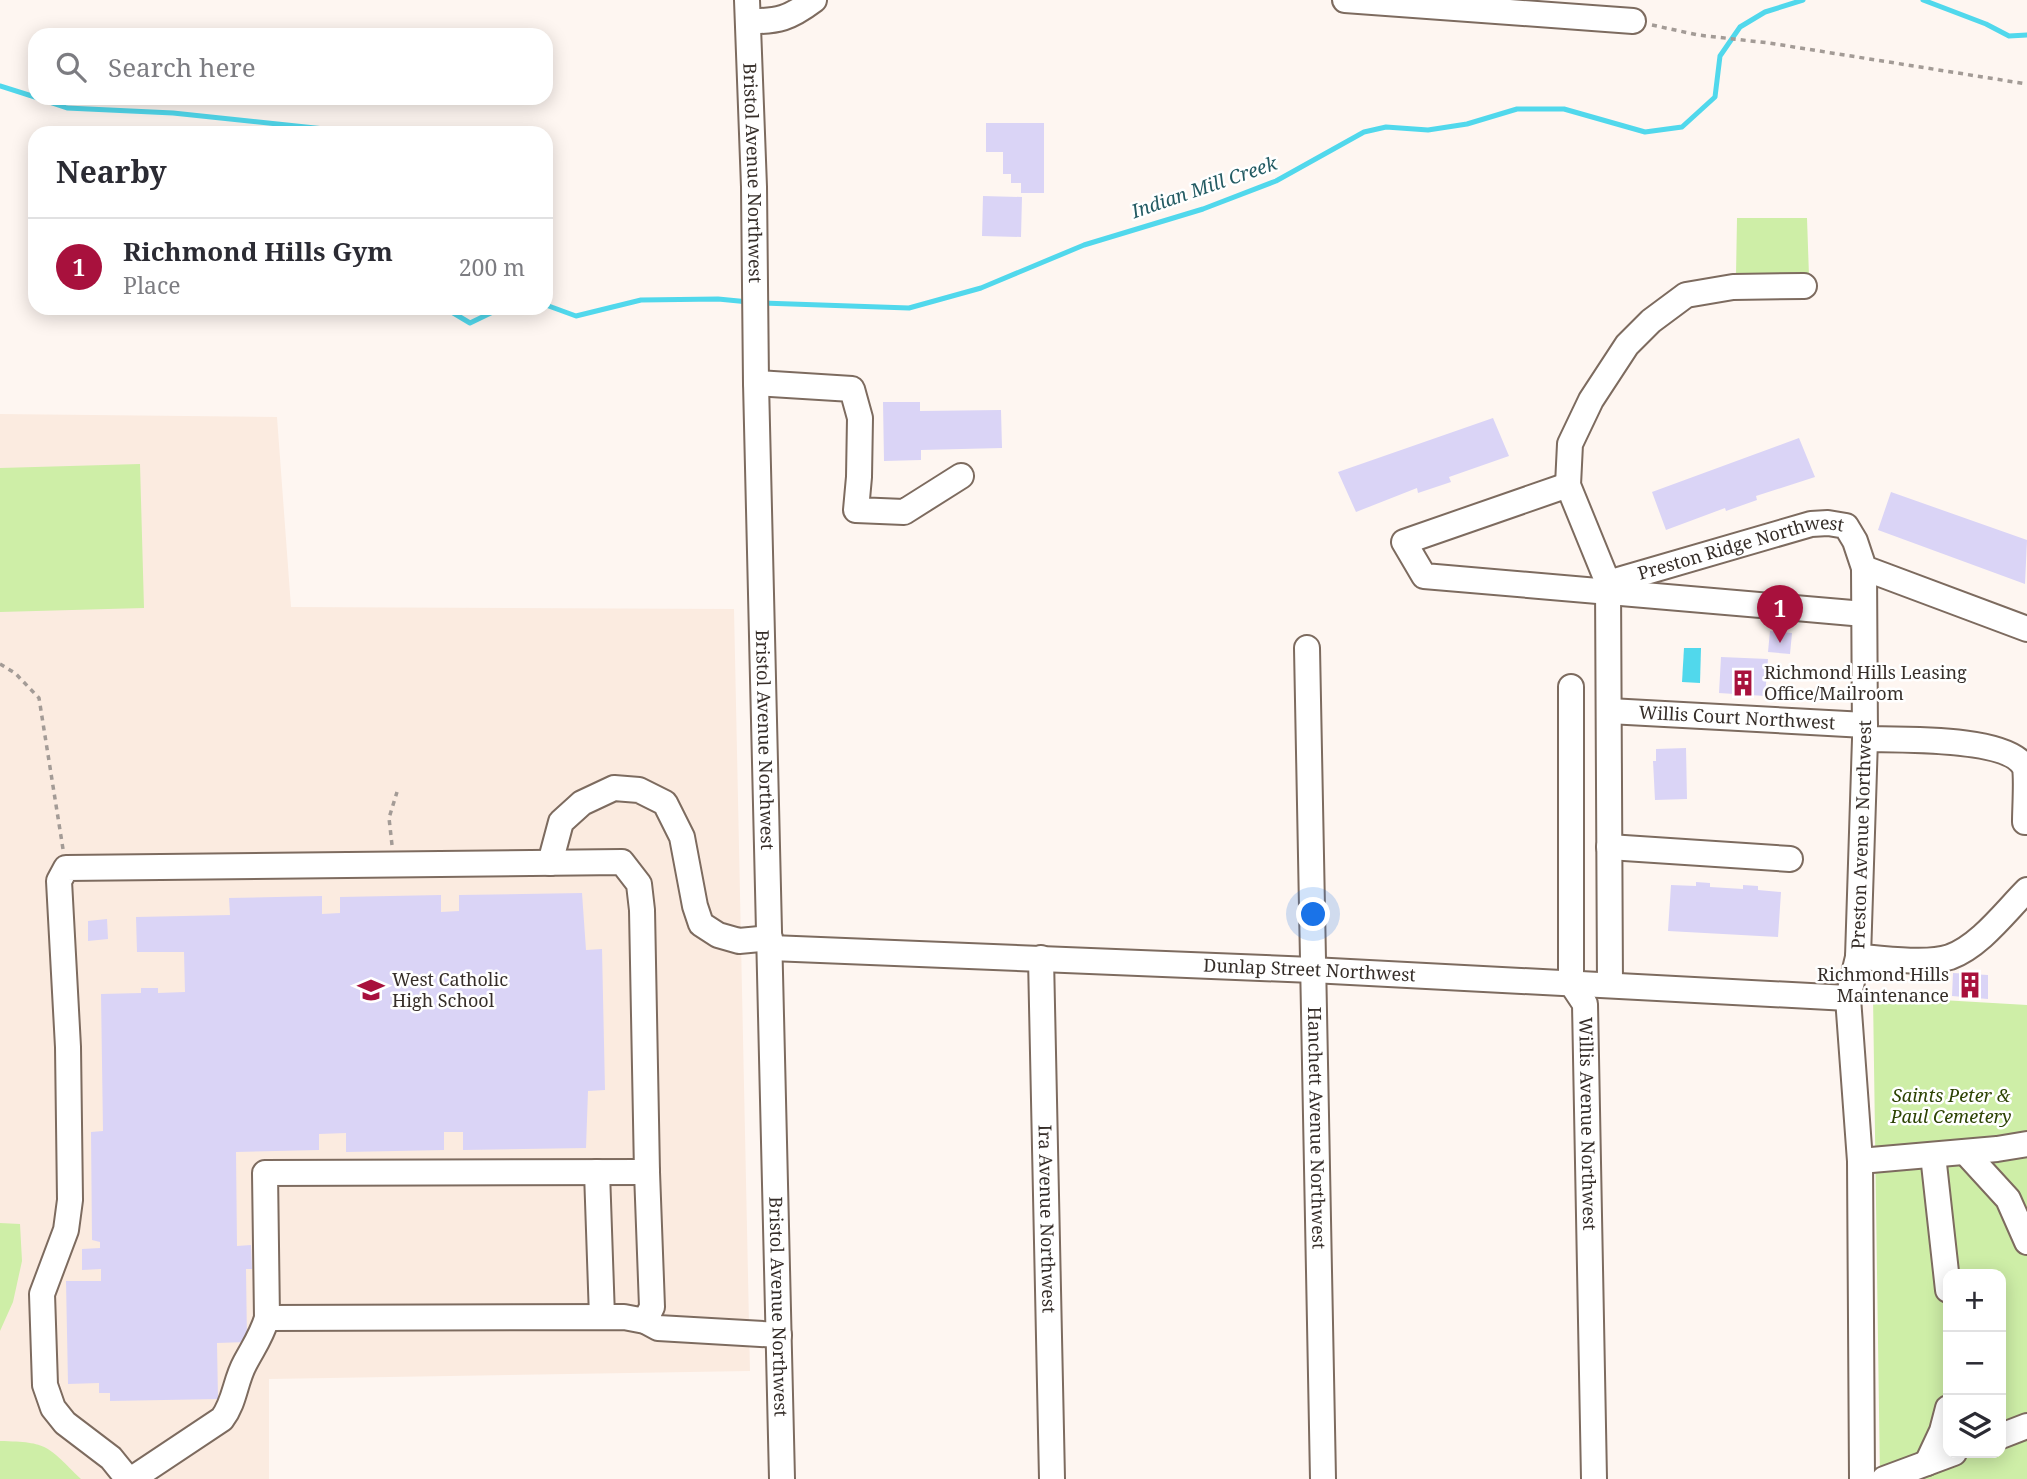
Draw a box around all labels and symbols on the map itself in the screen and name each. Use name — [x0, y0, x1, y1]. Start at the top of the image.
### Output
street label: Bristol Avenue Northwest — [738, 62, 768, 283]
water label: Indian Mill Creek — [1127, 149, 1281, 224]
street label: Preston Ridge Northwest — [1635, 510, 1846, 585]
pin: 1 — [1757, 585, 1803, 643]
street label: Bristol Avenue Northwest — [751, 629, 780, 850]
place label: Richmond Hills Leasing Office/Mailroom — [1764, 660, 1967, 705]
building icon: Richmond Hills Leasing Office/Mailroom — [1728, 668, 1758, 698]
street label: Willis Court Northwest — [1638, 700, 1836, 734]
street label: Preston Avenue Northwest — [1845, 720, 1876, 950]
your location — [1296, 897, 1330, 931]
street label: Dunlap Street Northwest — [1203, 953, 1416, 986]
place label: Richmond Hills Maintenance — [1817, 962, 1949, 1007]
place label: West Catholic High School — [392, 967, 508, 1012]
building icon: Richmond Hills Maintenance — [1955, 970, 1985, 1000]
school or university icon: West Catholic High School — [356, 975, 386, 1005]
street label: Hanchett Avenue Northwest — [1303, 1006, 1332, 1249]
street label: Willis Avenue Northwest — [1574, 1017, 1602, 1231]
park label: Saints Peter & Paul Cemetery — [1889, 1083, 2012, 1128]
street label: Ira Avenue Northwest — [1034, 1124, 1061, 1313]
street label: Bristol Avenue Northwest — [764, 1196, 794, 1417]

